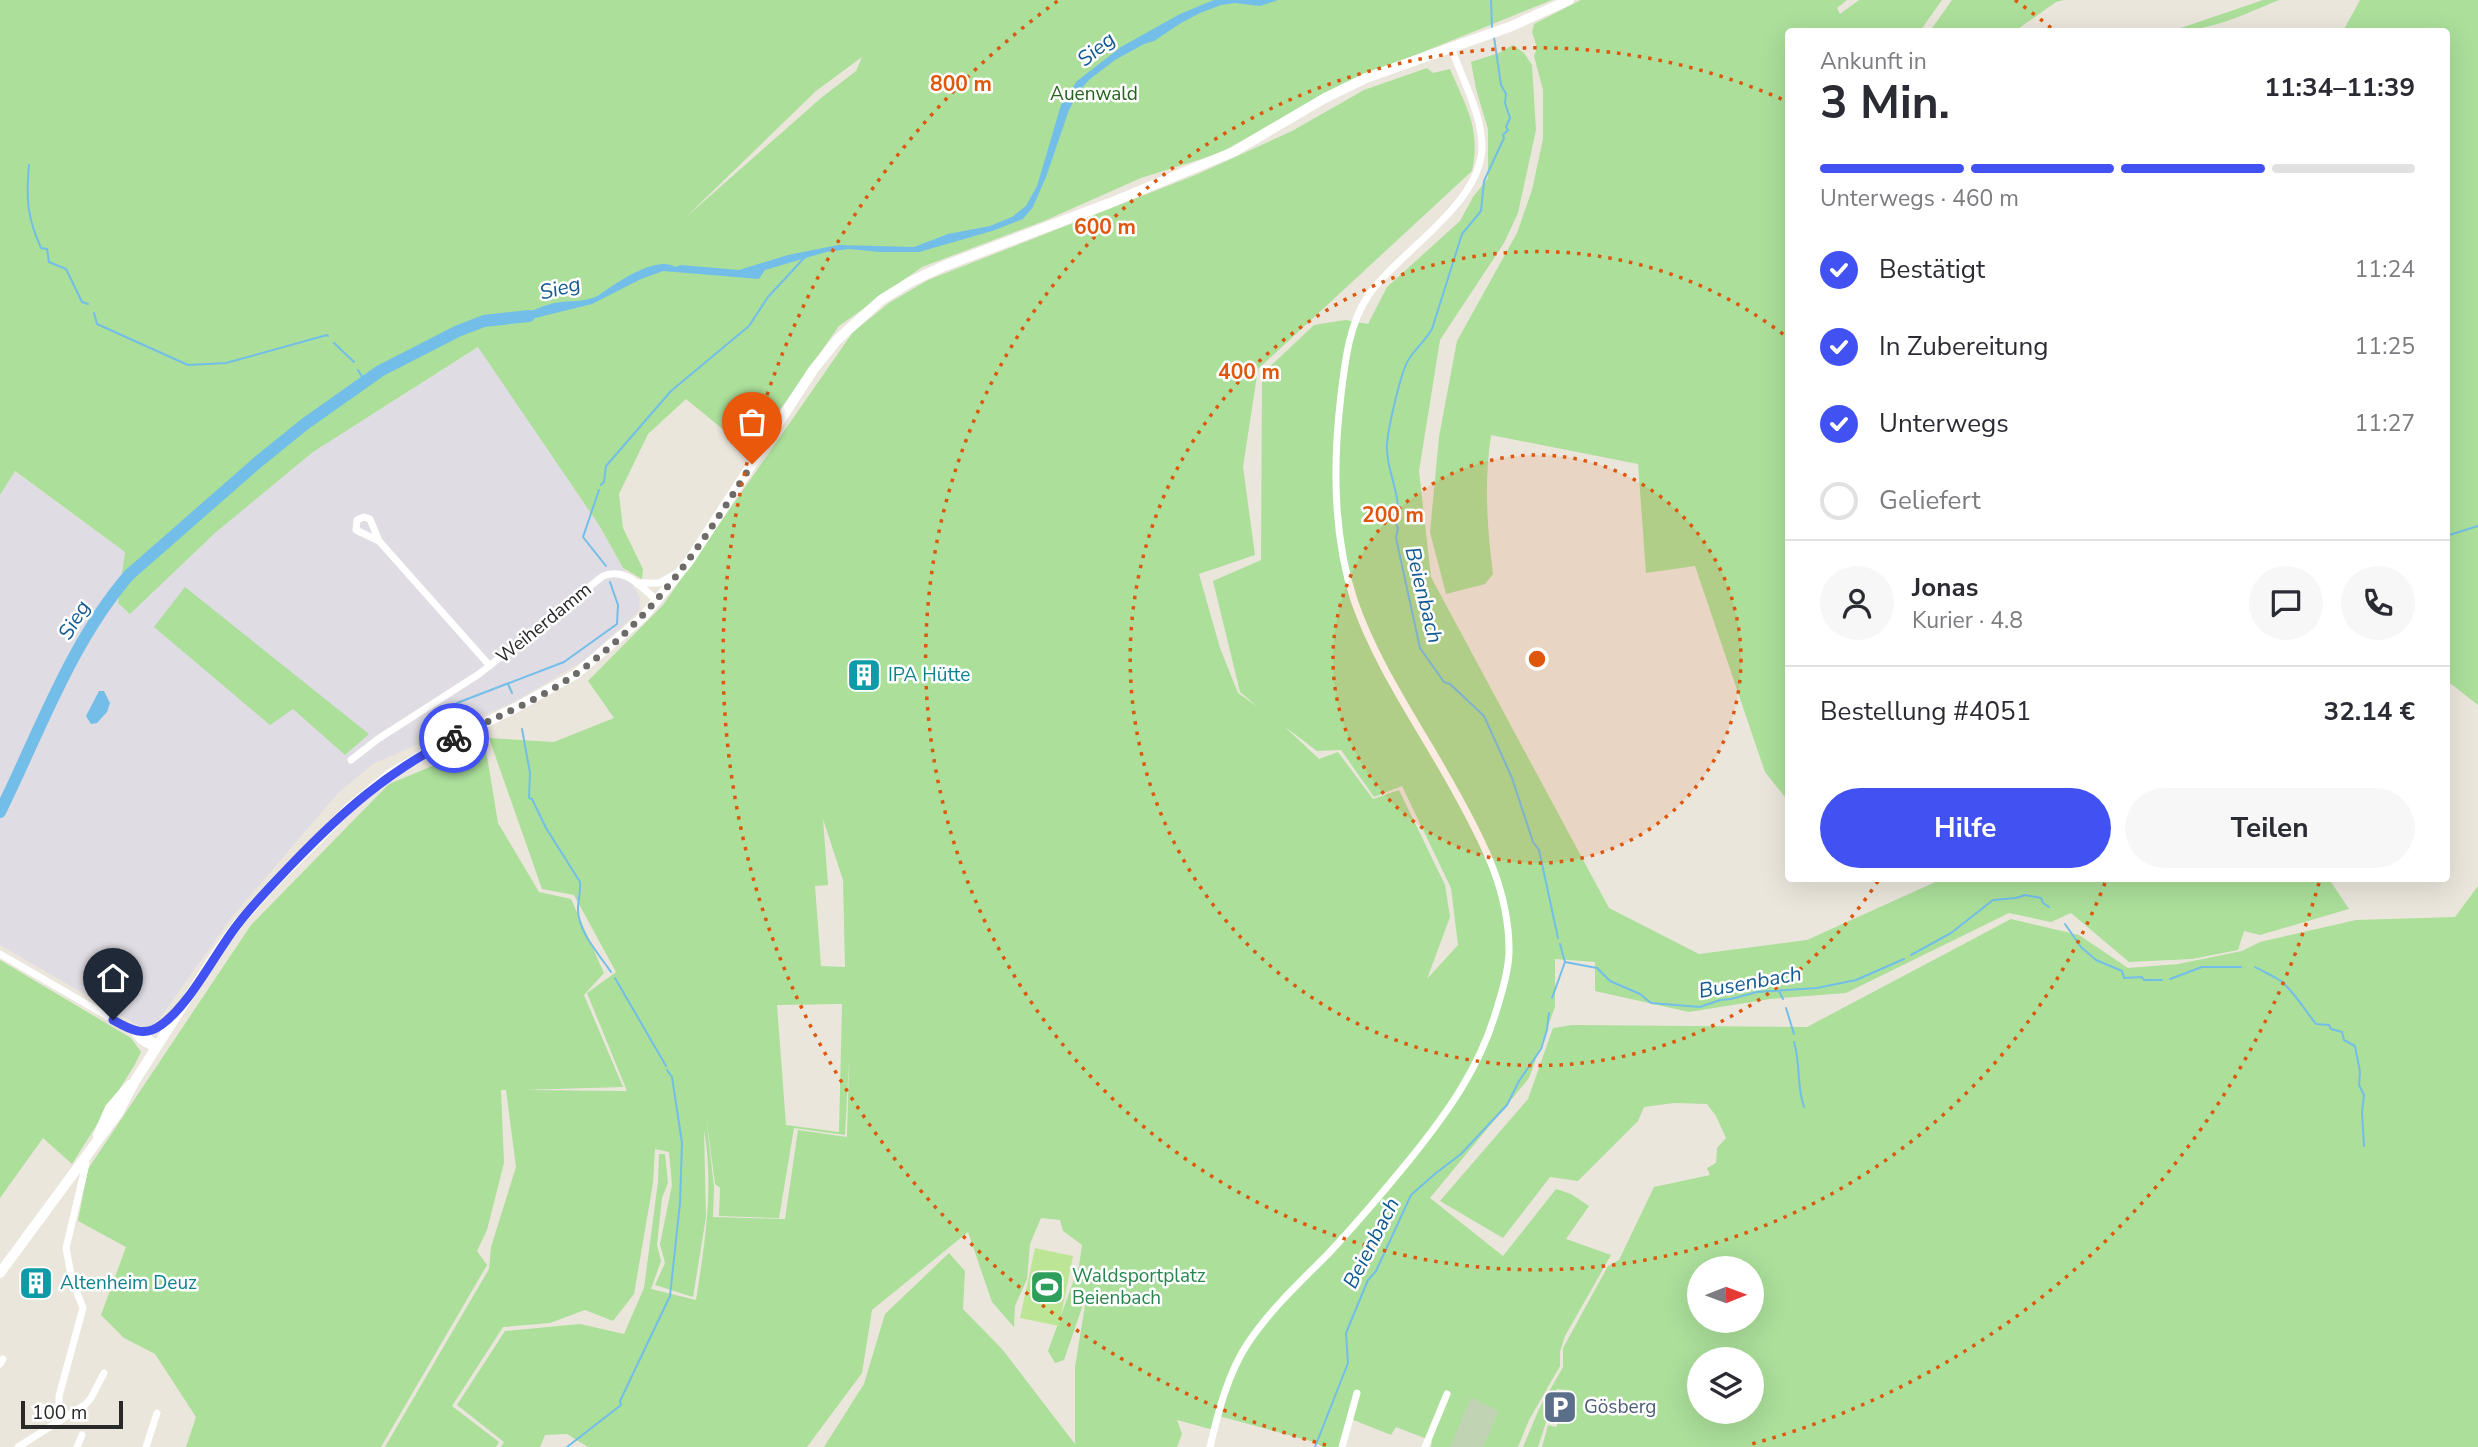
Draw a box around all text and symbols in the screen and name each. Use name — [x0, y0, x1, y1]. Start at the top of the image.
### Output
water label: Sieg — [1071, 25, 1121, 73]
text: Ankunft in — [1820, 46, 1927, 77]
text: 800 m — [930, 70, 992, 98]
text: 11:34–11:39 — [2264, 70, 2415, 105]
text: 3 Min. — [1820, 71, 1950, 134]
park label: Auenwald — [1050, 81, 1138, 107]
text: Unterwegs · 460 m — [1820, 183, 2019, 214]
text: 600 m — [1074, 213, 1136, 241]
icon: check — [1820, 251, 1858, 289]
text: Bestätigt — [1879, 252, 1985, 287]
text: 11:24 — [2355, 254, 2415, 285]
water label: Sieg — [537, 269, 583, 307]
icon: check — [1820, 328, 1858, 366]
text: In Zubereitung — [1879, 329, 2048, 364]
text: 11:25 — [2355, 331, 2415, 362]
text: 400 m — [1218, 358, 1280, 386]
pin — [722, 392, 782, 464]
icon: bag — [733, 403, 771, 441]
icon: check — [1820, 405, 1858, 443]
text: Unterwegs — [1879, 406, 2009, 441]
text: 11:27 — [2355, 408, 2415, 439]
text: Geliefert — [1879, 483, 1980, 518]
text: 200 m — [1362, 501, 1424, 529]
water label: Beienbach — [1399, 544, 1449, 646]
button: person — [1820, 566, 1894, 640]
button: chat — [2249, 566, 2323, 640]
button: phone — [2341, 566, 2415, 640]
text: Jonas — [1912, 570, 1978, 605]
street label: Weiherdamm — [491, 577, 597, 669]
water label: Sieg — [51, 595, 97, 645]
text: Kurier · 4.8 — [1912, 605, 2023, 636]
centre of rings — [1525, 647, 1549, 671]
building icon: IPA Hütte — [845, 656, 883, 694]
place label: IPA Hütte — [888, 662, 970, 688]
text: Bestellung #4051 — [1820, 694, 2031, 729]
text: 32.14 € — [2324, 694, 2415, 729]
courier — [419, 703, 489, 773]
icon: bike — [435, 719, 473, 757]
button: Hilfe — [1820, 788, 2111, 868]
button: Teilen — [2125, 788, 2415, 868]
pin — [83, 948, 143, 1020]
icon: home — [94, 959, 132, 997]
water label: Busenbach — [1696, 959, 1804, 1005]
water label: Beienbach — [1336, 1193, 1406, 1293]
north arrow — [1687, 1256, 1764, 1334]
map controls — [1687, 1256, 1764, 1424]
place label: Waldsportplatz Beienbach — [1072, 1263, 1206, 1311]
building icon: Altenheim Deuz — [17, 1264, 55, 1302]
sports icon: Waldsportplatz Beienbach — [1028, 1268, 1066, 1306]
place label: Altenheim Deuz — [60, 1270, 197, 1296]
button: layers — [1687, 1347, 1764, 1424]
parking icon: Gösberg — [1541, 1388, 1579, 1426]
place label: Gösberg — [1584, 1394, 1657, 1420]
scale bar — [21, 1398, 122, 1430]
text: 100 m — [32, 1400, 87, 1426]

